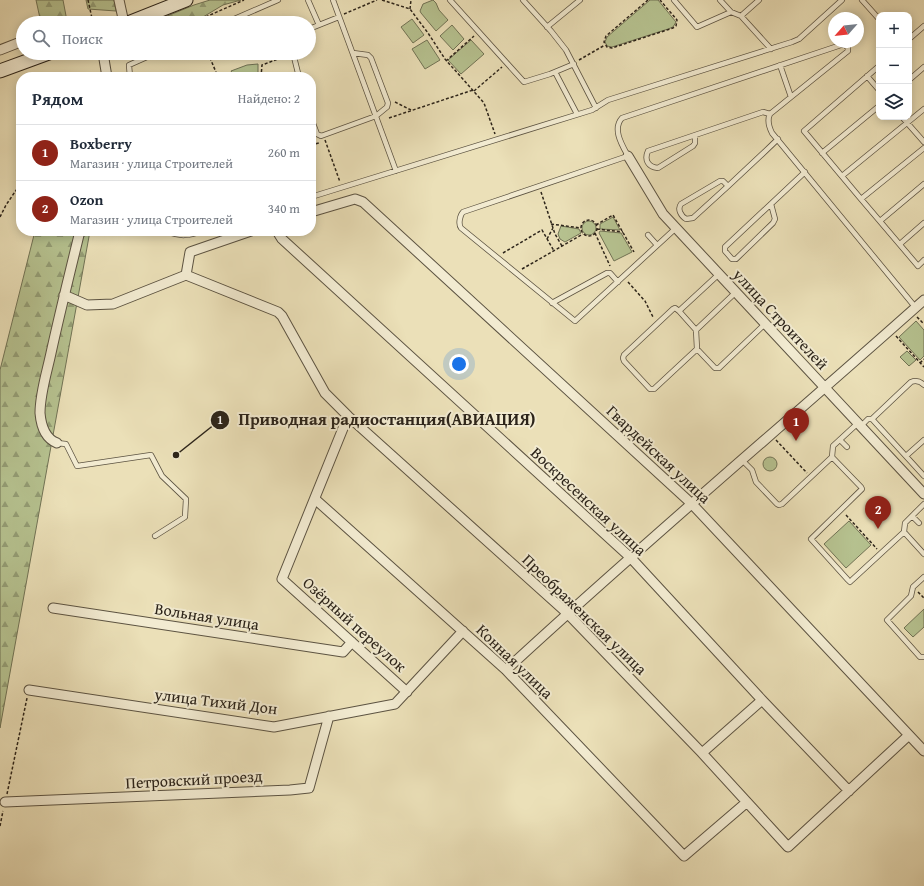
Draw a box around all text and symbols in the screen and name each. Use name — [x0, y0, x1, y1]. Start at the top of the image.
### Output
north arrow — [828, 12, 864, 48]
map controls — [876, 12, 912, 120]
button: + — [876, 12, 912, 48]
search box — [16, 16, 316, 60]
icon: search — [30, 27, 52, 49]
text: Поиск — [62, 28, 103, 49]
button: − — [876, 48, 912, 84]
button: layers — [876, 84, 912, 120]
text: Рядом — [32, 86, 83, 111]
text: Найдено: 2 — [238, 89, 300, 108]
text: Boxberry — [70, 133, 132, 154]
text: 1 — [42, 143, 48, 162]
text: 260 m — [268, 143, 300, 162]
text: Магазин · улица Строителей — [70, 154, 233, 173]
text: Ozon — [70, 189, 103, 210]
text: 2 — [42, 199, 48, 218]
text: 340 m — [268, 199, 300, 218]
text: Магазин · улица Строителей — [70, 210, 233, 229]
street label: улица Строителей — [727, 262, 835, 375]
your location — [449, 354, 469, 374]
street label: Гвардейская улица — [601, 399, 717, 509]
callout: Приводная радиостанция(АВИАЦИЯ) — [210, 405, 543, 434]
text: Приводная радиостанция(АВИАЦИЯ) — [238, 406, 536, 431]
pin: 1 — [783, 408, 809, 441]
text: 1 — [217, 411, 223, 428]
street label: Воскресенская улица — [526, 441, 653, 561]
pin: 2 — [865, 496, 891, 529]
street label: Преображенская улица — [517, 548, 653, 680]
street label: Озёрный переулок — [298, 571, 413, 678]
street label: Вольная улица — [153, 596, 261, 636]
street label: Конная улица — [471, 618, 559, 704]
street label: улица Тихий Дон — [152, 681, 279, 720]
street label: Петровский проезд — [125, 763, 263, 795]

